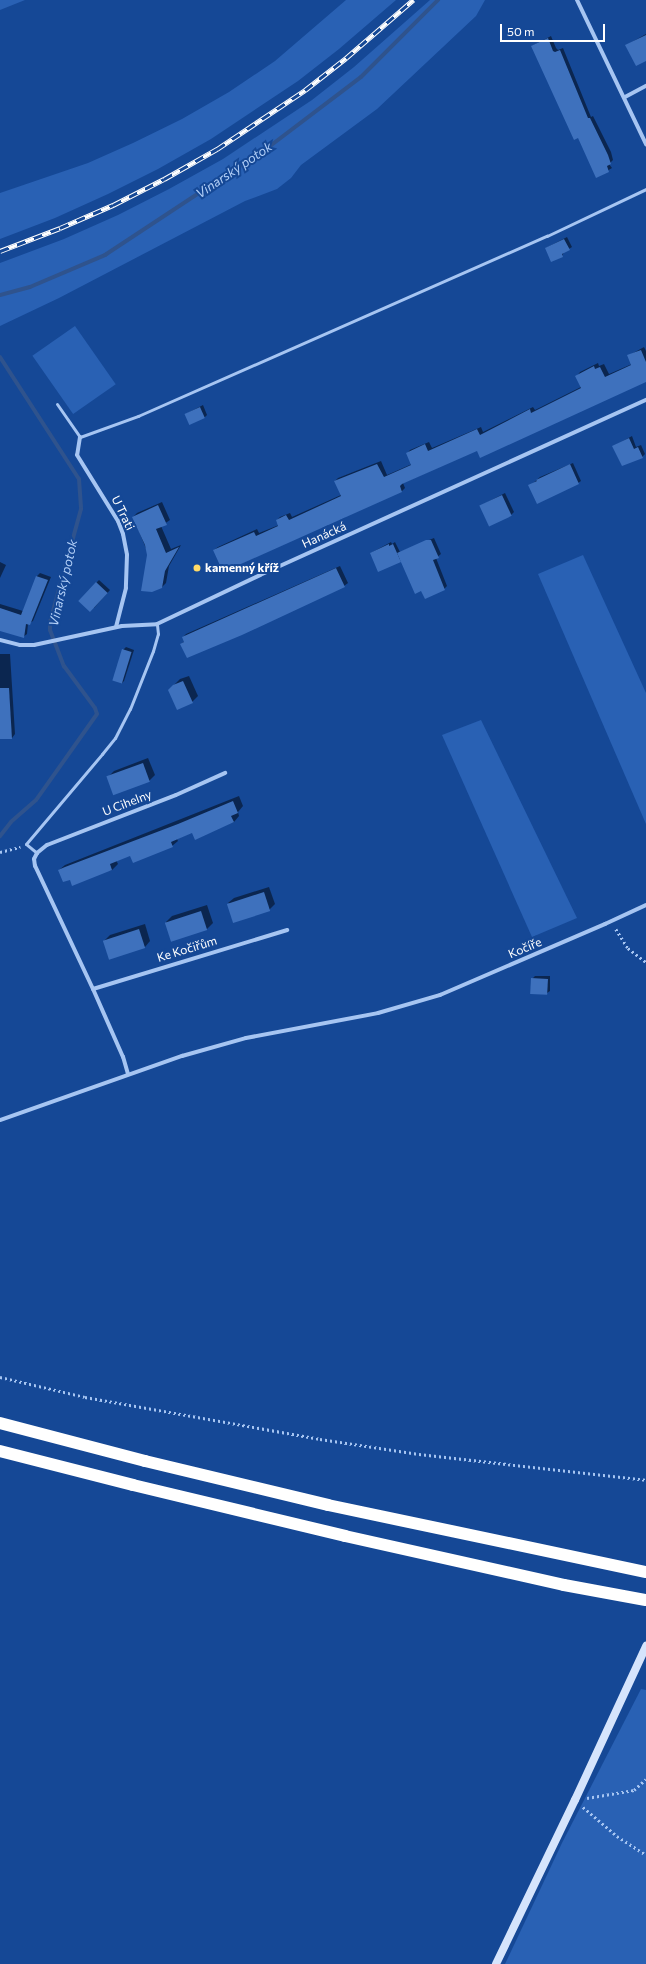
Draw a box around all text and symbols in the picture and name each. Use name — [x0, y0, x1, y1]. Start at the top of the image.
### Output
scale bar — [502, 16, 607, 42]
text: 50 m — [507, 24, 535, 38]
water label: Vinarský potok — [193, 139, 275, 201]
street label: U Trati — [108, 493, 138, 533]
street label: Hanácká — [300, 519, 348, 551]
water label: Vinarský potok — [45, 538, 81, 628]
place label: kamenný kříž — [205, 561, 279, 575]
marker: kamenný kříž — [192, 563, 202, 573]
street label: U Cihelny — [100, 787, 154, 819]
street label: Ke Kočiřům — [155, 933, 219, 965]
street label: Kočíře — [506, 935, 544, 961]

